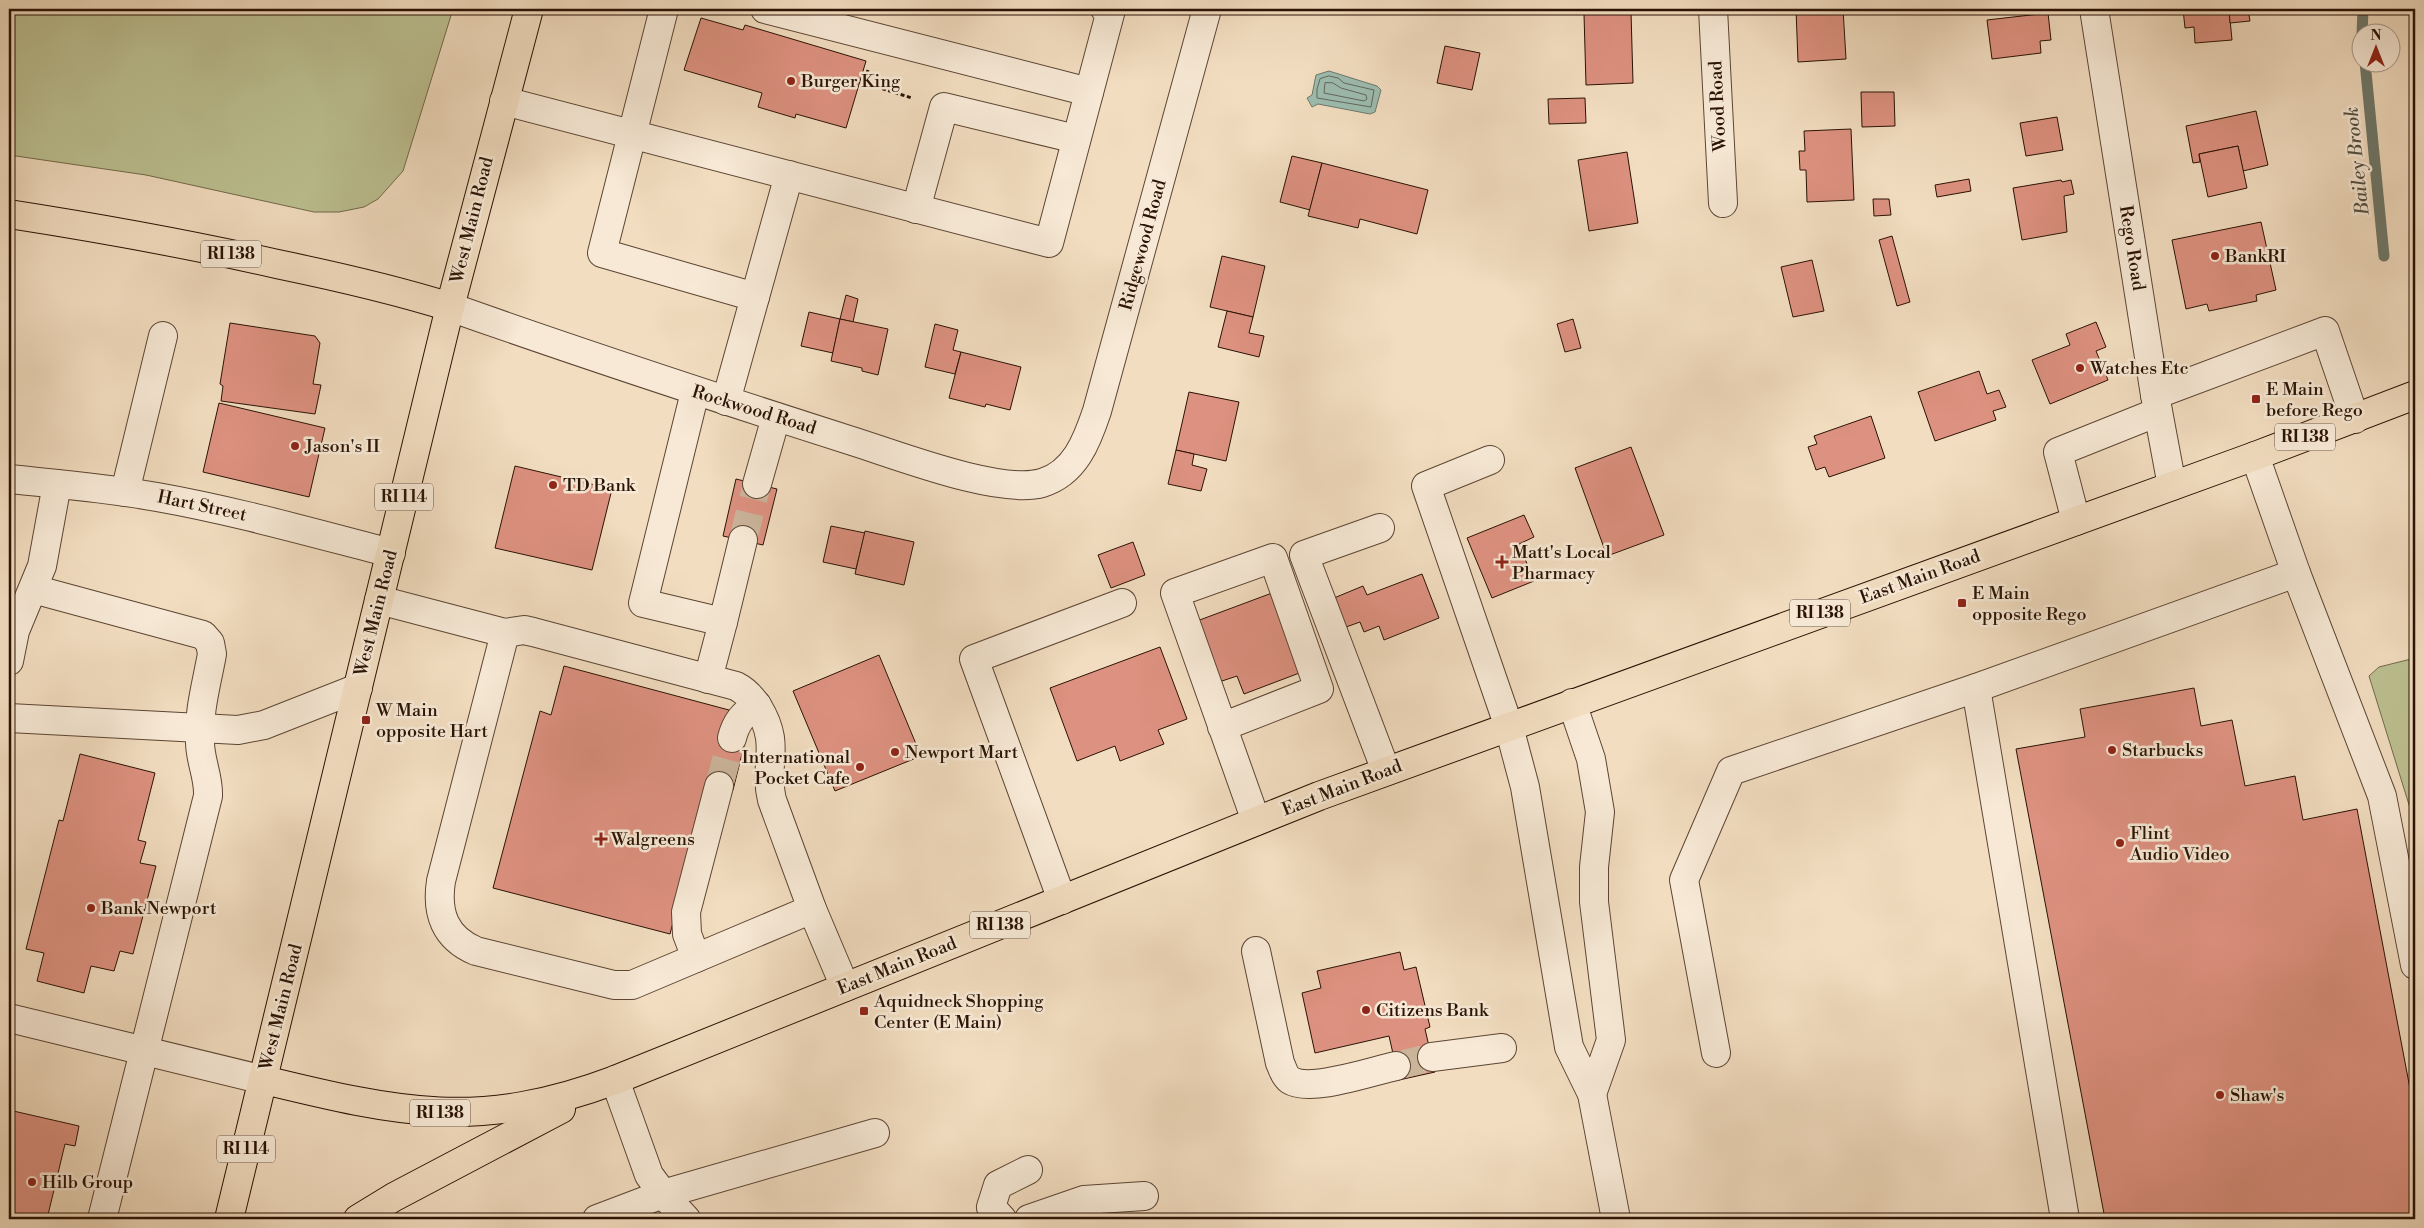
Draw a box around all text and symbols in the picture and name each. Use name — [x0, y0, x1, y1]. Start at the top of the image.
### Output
north arrow — [2352, 22, 2402, 72]
text: N — [2370, 27, 2382, 45]
street label: Wood Road — [1704, 59, 1732, 153]
place label: Burger King — [800, 70, 901, 93]
marker: Burger King — [785, 75, 797, 87]
water label: Bailey Brook — [2339, 106, 2375, 217]
street label: West Main Road — [445, 154, 499, 287]
street label: Ridgewood Road — [1114, 176, 1172, 313]
street label: Rego Road — [2114, 204, 2150, 293]
road number: RI 138 — [201, 240, 261, 268]
place label: BankRI — [2224, 245, 2286, 268]
marker: BankRI — [2209, 250, 2221, 262]
place label: Watches Etc — [2089, 357, 2188, 380]
marker: Watches Etc — [2074, 362, 2086, 374]
place label: E Main before Rego — [2266, 378, 2363, 422]
street label: Rockwood Road — [689, 380, 820, 440]
marker: E Main before Rego — [2250, 393, 2262, 405]
road number: RI 138 — [2275, 424, 2335, 451]
place label: Jason's II — [304, 435, 380, 458]
marker: Jason's II — [289, 440, 301, 452]
place label: TD Bank — [563, 474, 637, 497]
marker: TD Bank — [547, 479, 559, 491]
road number: RI 114 — [375, 484, 433, 511]
street label: Hart Street — [155, 485, 249, 527]
place label: Matt's Local Pharmacy — [1512, 541, 1612, 585]
street label: East Main Road — [1856, 544, 1984, 609]
street label: West Main Road — [349, 547, 403, 680]
marker: Matt's Local Pharmacy — [1496, 556, 1508, 568]
place label: E Main opposite Rego — [1972, 582, 2087, 626]
marker: E Main opposite Rego — [1956, 597, 1968, 609]
road number: RI 138 — [1790, 600, 1850, 626]
place label: W Main opposite Hart — [375, 699, 488, 743]
marker: W Main opposite Hart — [360, 714, 372, 726]
place label: Starbucks — [2122, 739, 2203, 762]
place label: Newport Mart — [905, 741, 1019, 764]
marker: Starbucks — [2106, 744, 2118, 756]
place label: International Pocket Cafe — [742, 746, 851, 790]
marker: Newport Mart — [889, 746, 901, 758]
street label: East Main Road — [1279, 754, 1406, 821]
marker: International Pocket Cafe — [854, 761, 866, 773]
place label: Flint Audio Video — [2129, 822, 2230, 866]
place label: Walgreens — [610, 828, 695, 851]
marker: Walgreens — [595, 833, 607, 845]
marker: Flint Audio Video — [2114, 837, 2126, 849]
place label: Bank Newport — [100, 897, 217, 920]
marker: Bank Newport — [85, 902, 97, 914]
road number: RI 138 — [970, 912, 1030, 938]
street label: East Main Road — [834, 931, 961, 1000]
street label: West Main Road — [254, 941, 308, 1074]
place label: Aquidneck Shopping Center (E Main) — [873, 990, 1044, 1034]
place label: Citizens Bank — [1376, 999, 1490, 1022]
marker: Citizens Bank — [1360, 1004, 1372, 1016]
marker: Aquidneck Shopping Center (E Main) — [858, 1005, 870, 1017]
place label: Shaw's — [2230, 1084, 2284, 1107]
marker: Shaw's — [2214, 1089, 2226, 1101]
road number: RI 138 — [410, 1100, 470, 1126]
road number: RI 114 — [217, 1136, 275, 1162]
place label: Hilb Group — [42, 1171, 133, 1194]
marker: Hilb Group — [26, 1176, 38, 1188]

